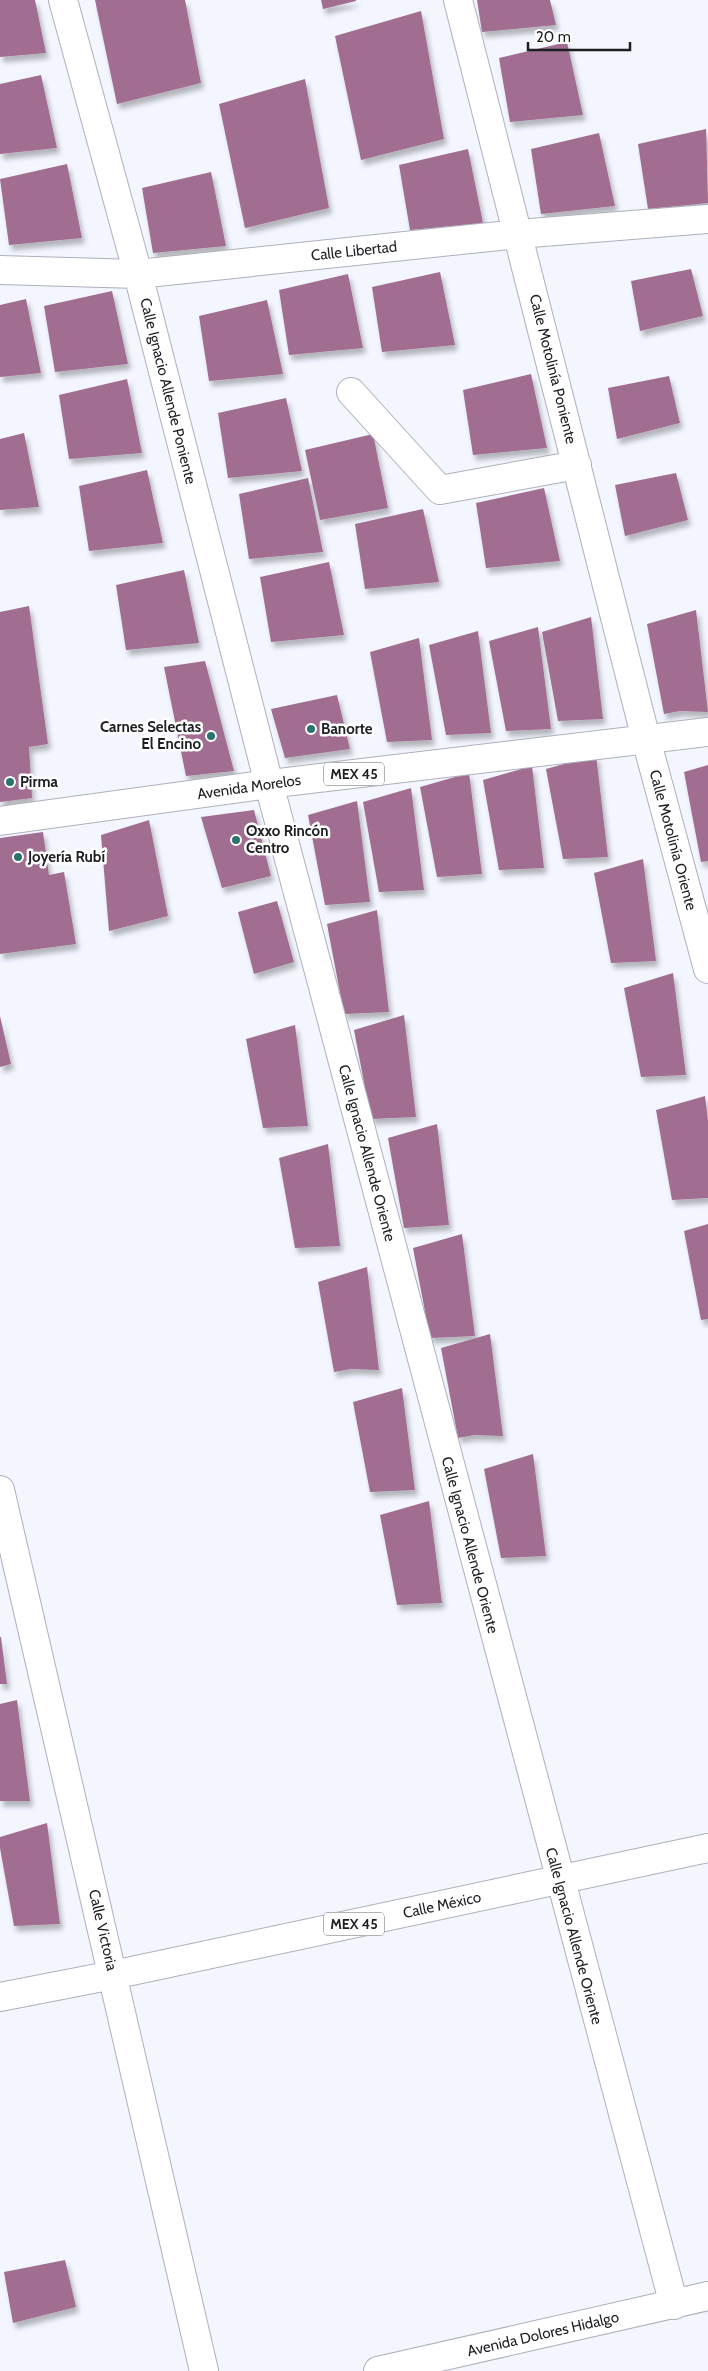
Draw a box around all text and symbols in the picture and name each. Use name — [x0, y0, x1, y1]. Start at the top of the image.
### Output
scale bar — [528, 20, 630, 52]
text: 20 m — [536, 28, 571, 46]
street label: Calle Libertad — [310, 238, 398, 264]
street label: Calle Motolinía Poniente — [526, 292, 580, 446]
street label: Calle Ignacio Allende Poniente — [136, 296, 200, 486]
place label: Carnes Selectas El Encino — [100, 718, 201, 753]
place label: Banorte — [321, 720, 373, 738]
marker: Banorte — [305, 723, 317, 735]
marker: Carnes Selectas El Encino — [205, 730, 217, 742]
road number: MEX 45 — [324, 762, 384, 786]
street label: Calle Motolinía Oriente — [646, 768, 701, 913]
street label: Avenida Morelos — [196, 771, 302, 803]
place label: Pirma — [20, 773, 58, 791]
marker: Pirma — [4, 776, 16, 788]
place label: Oxxo Rincón Centro — [246, 822, 328, 857]
marker: Oxxo Rincón Centro — [230, 834, 242, 846]
place label: Joyería Rubí — [27, 848, 105, 866]
marker: Joyería Rubí — [12, 851, 24, 863]
street label: Calle Ignacio Allende Oriente — [335, 1063, 399, 1244]
street label: Calle Ignacio Allende Oriente — [438, 1455, 502, 1636]
street label: Calle Ignacio Allende Oriente — [542, 1846, 606, 2027]
street label: Calle Victoria — [85, 1888, 121, 1973]
street label: Calle México — [401, 1888, 483, 1922]
road number: MEX 45 — [324, 1912, 384, 1936]
street label: Avenida Dolores Hidalgo — [465, 2308, 621, 2360]

